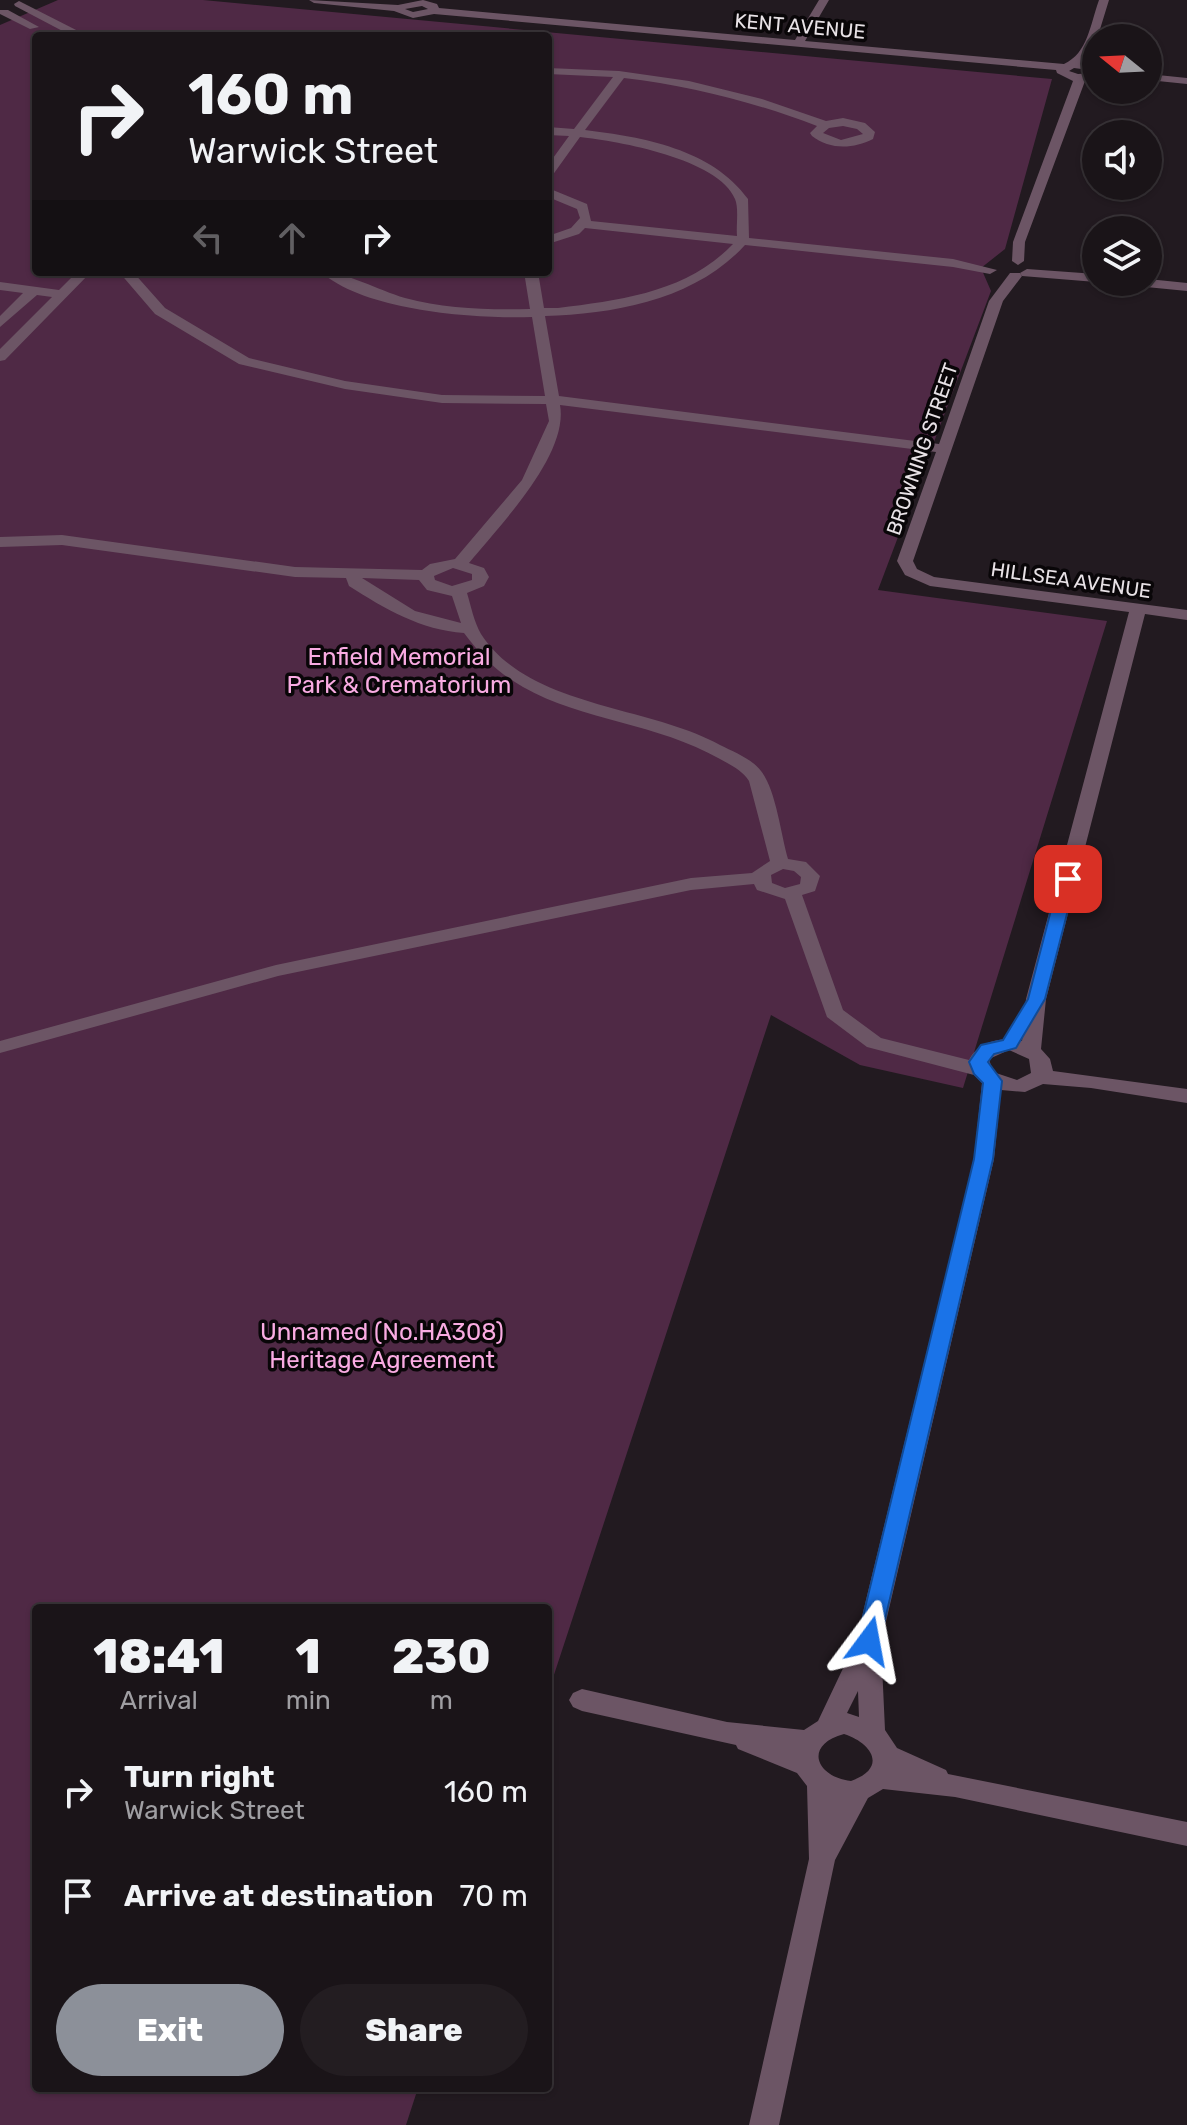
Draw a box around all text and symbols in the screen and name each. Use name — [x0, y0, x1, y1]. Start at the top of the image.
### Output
street label: KENT AVENUE — [734, 8, 866, 44]
north arrow — [1082, 24, 1162, 104]
map controls — [1082, 24, 1162, 296]
text: 160 m — [188, 62, 354, 128]
icon: right — [56, 64, 160, 168]
button: sound — [1082, 120, 1162, 200]
text: Warwick Street — [188, 129, 438, 172]
icon: left — [186, 216, 230, 260]
icon: ahead — [270, 216, 314, 260]
icon: right — [354, 216, 398, 260]
button: layers — [1082, 216, 1162, 296]
street label: BROWNING STREET — [881, 359, 963, 538]
street label: HILLSEA AVENUE — [989, 557, 1153, 603]
park label: Enfield Memorial Park & Crematorium — [287, 643, 511, 699]
pin — [1034, 845, 1102, 913]
icon: arrive — [1046, 857, 1090, 901]
park label: Unnamed (No.HA308) Heritage Agreement — [260, 1318, 504, 1374]
position arrow — [827, 1599, 911, 1683]
text: 18:41 — [93, 1628, 225, 1685]
text: 1 — [296, 1628, 321, 1685]
text: 230 — [392, 1628, 491, 1685]
text: Arrival — [120, 1685, 198, 1716]
text: min — [286, 1685, 331, 1716]
text: m — [430, 1685, 453, 1716]
text: Turn right — [124, 1759, 275, 1795]
icon: right — [56, 1770, 100, 1814]
text: 160 m — [444, 1774, 528, 1810]
text: Warwick Street — [124, 1795, 305, 1826]
icon: arrive — [56, 1874, 100, 1918]
text: Arrive at destination — [124, 1878, 434, 1914]
text: 70 m — [460, 1878, 528, 1914]
button: Exit — [56, 1984, 284, 2076]
button: Share — [300, 1984, 528, 2076]

